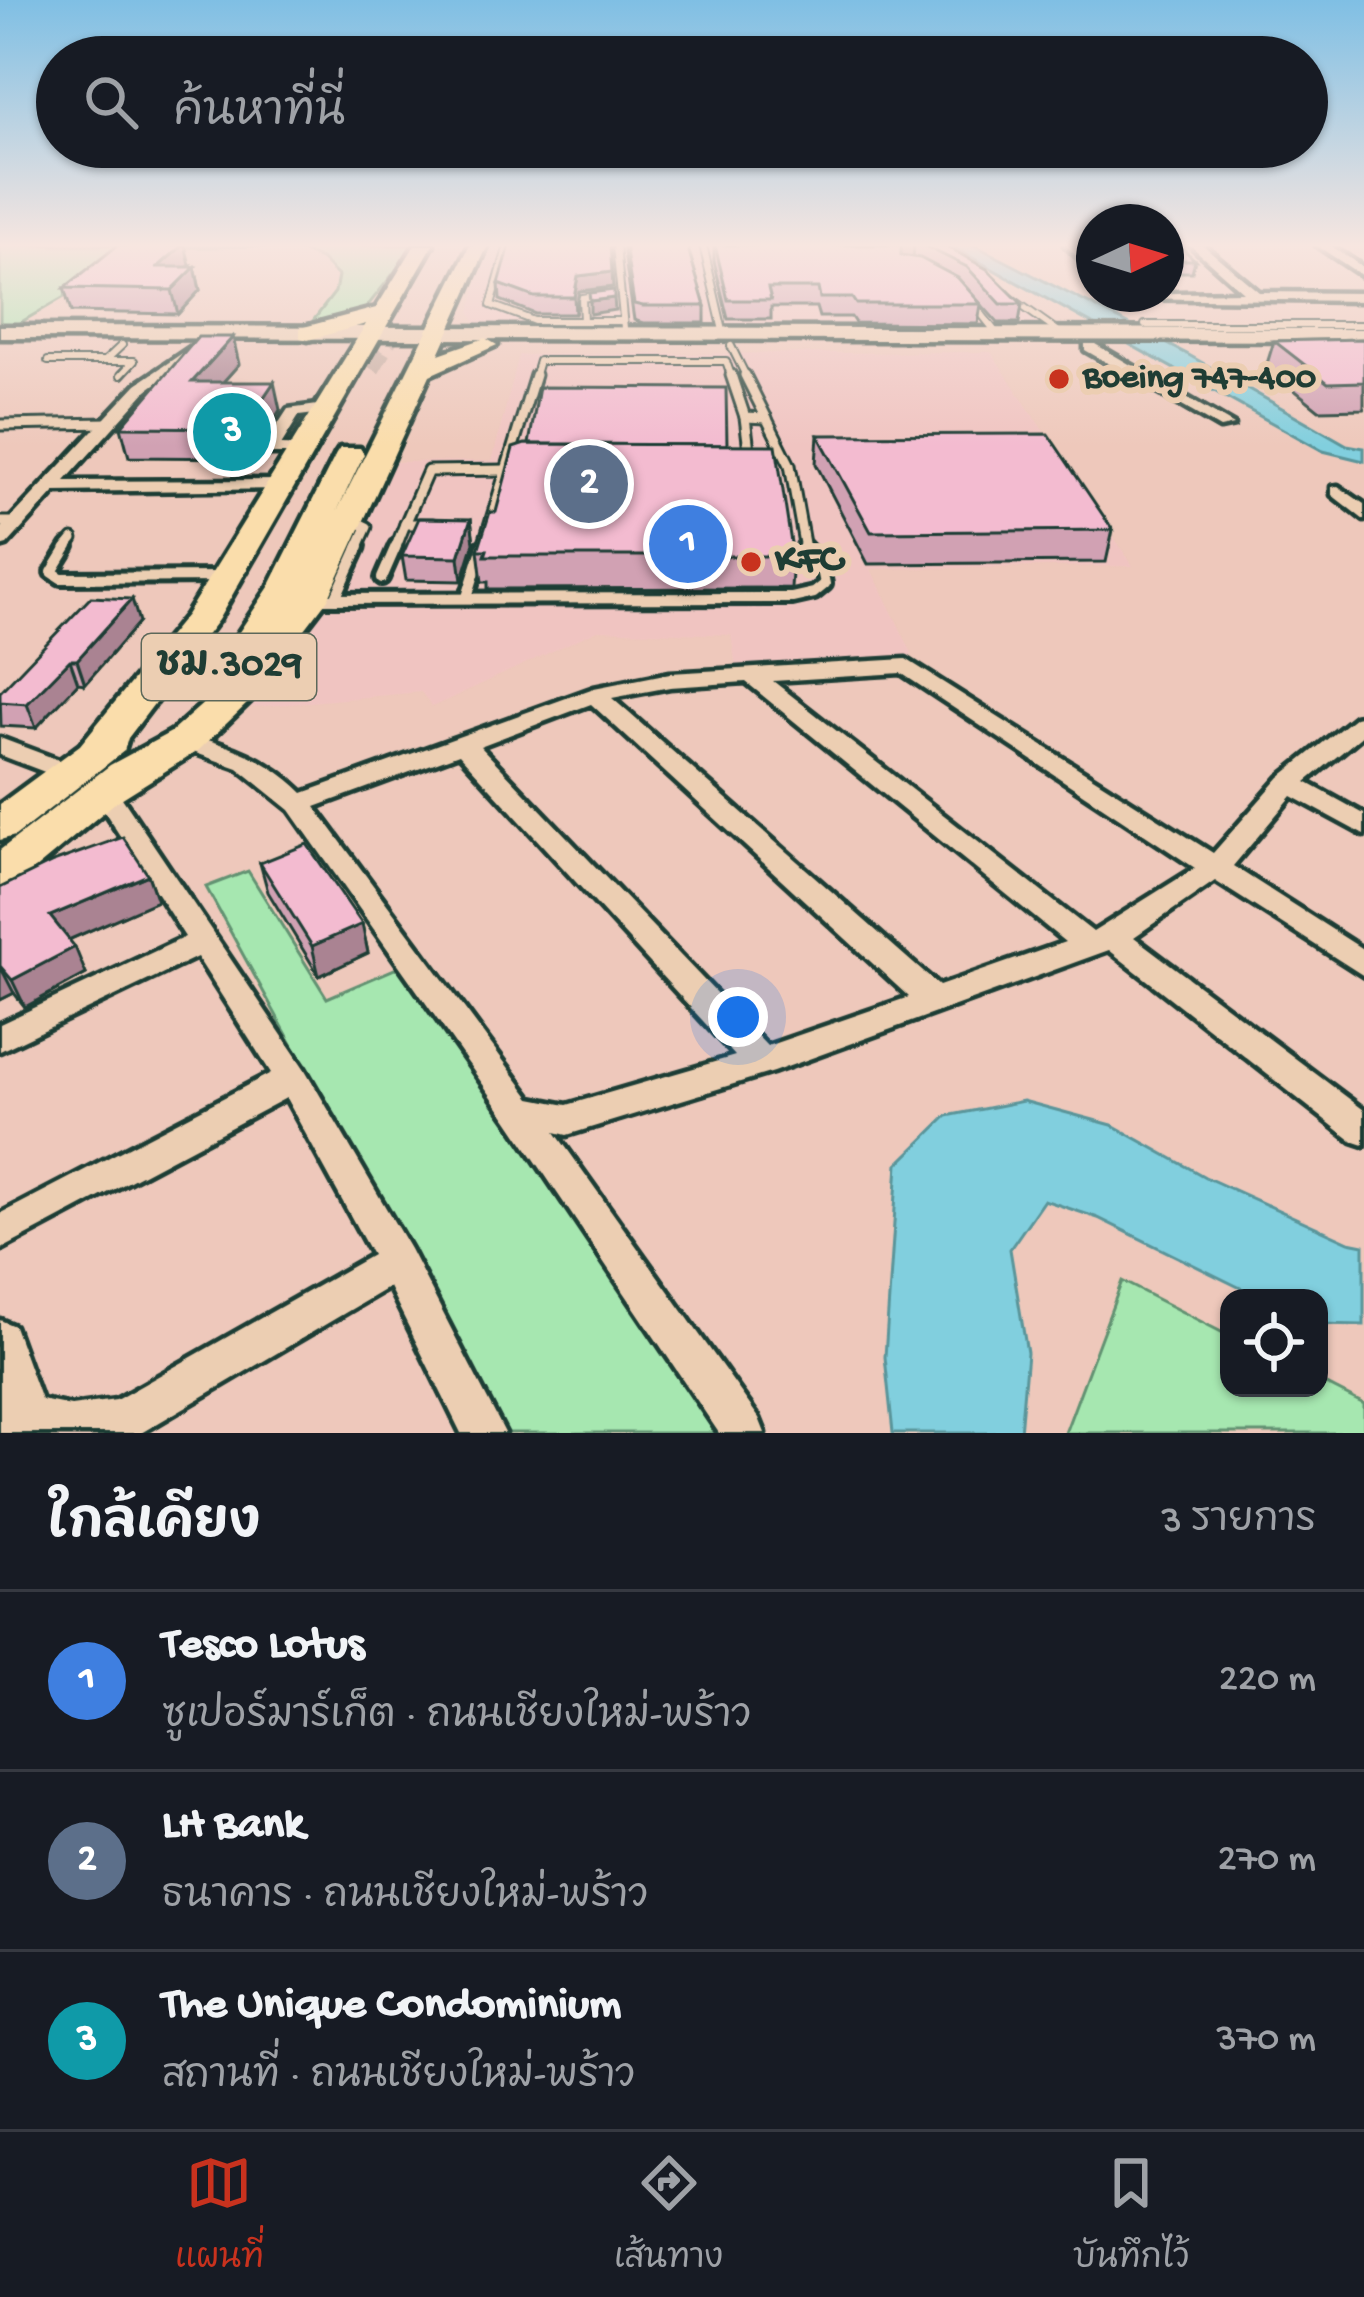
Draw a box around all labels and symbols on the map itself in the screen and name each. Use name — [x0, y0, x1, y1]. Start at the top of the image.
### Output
north arrow — [1076, 204, 1184, 312]
place label: Boeing 747-400 — [1082, 358, 1316, 401]
marker: Boeing 747-400 — [1046, 366, 1072, 392]
pin: 3 — [193, 387, 271, 477]
pin: 2 — [550, 439, 628, 529]
pin: 1 — [649, 499, 727, 589]
place label: KFC — [774, 538, 846, 587]
marker: KFC — [738, 549, 764, 575]
road number: ชม.3029 — [142, 634, 316, 700]
your location — [708, 987, 768, 1047]

